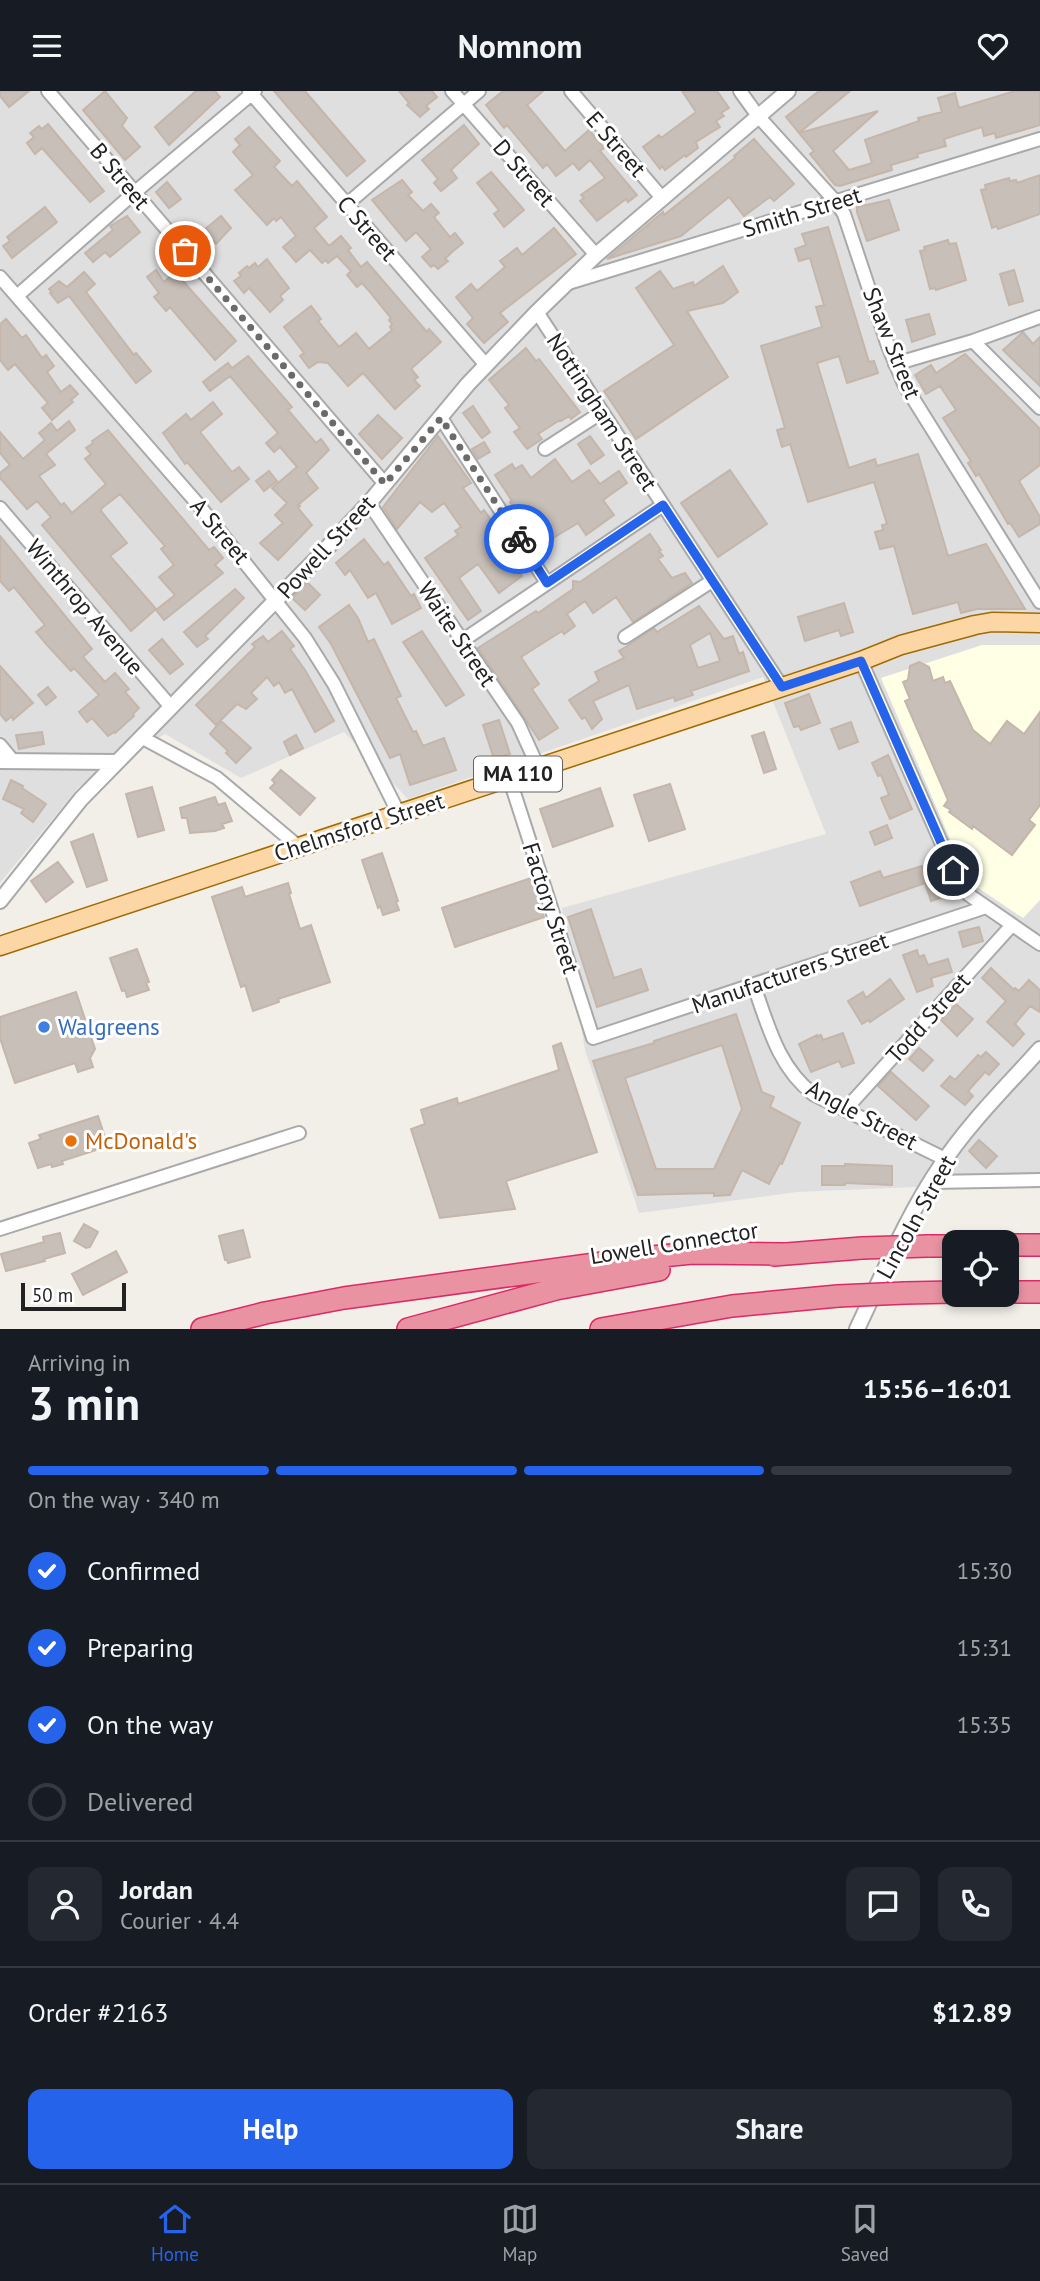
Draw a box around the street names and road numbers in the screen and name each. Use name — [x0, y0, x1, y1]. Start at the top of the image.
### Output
street label: E Street — [580, 105, 653, 182]
street label: D Street — [487, 133, 562, 212]
street label: B Street — [84, 136, 157, 215]
street label: Smith Street — [739, 180, 865, 243]
street label: C Street — [331, 189, 404, 266]
street label: Shaw Street — [857, 283, 928, 403]
street label: Nottingham Street — [541, 327, 664, 496]
street label: Powell Street — [270, 489, 381, 604]
street label: A Street — [184, 492, 256, 570]
street label: Winthrop Avenue — [20, 533, 150, 680]
street label: Waite Street — [412, 576, 503, 692]
road number: MA 110 — [474, 757, 562, 791]
street label: Chelmsford Street — [270, 785, 448, 868]
street label: Factory Street — [517, 839, 586, 977]
street label: Manufacturers Street — [688, 925, 892, 1020]
street label: Todd Street — [879, 966, 976, 1069]
street label: Angle Street — [802, 1073, 923, 1156]
street label: Lincoln Street — [870, 1150, 962, 1284]
street label: Lowell Connector — [588, 1215, 760, 1270]

